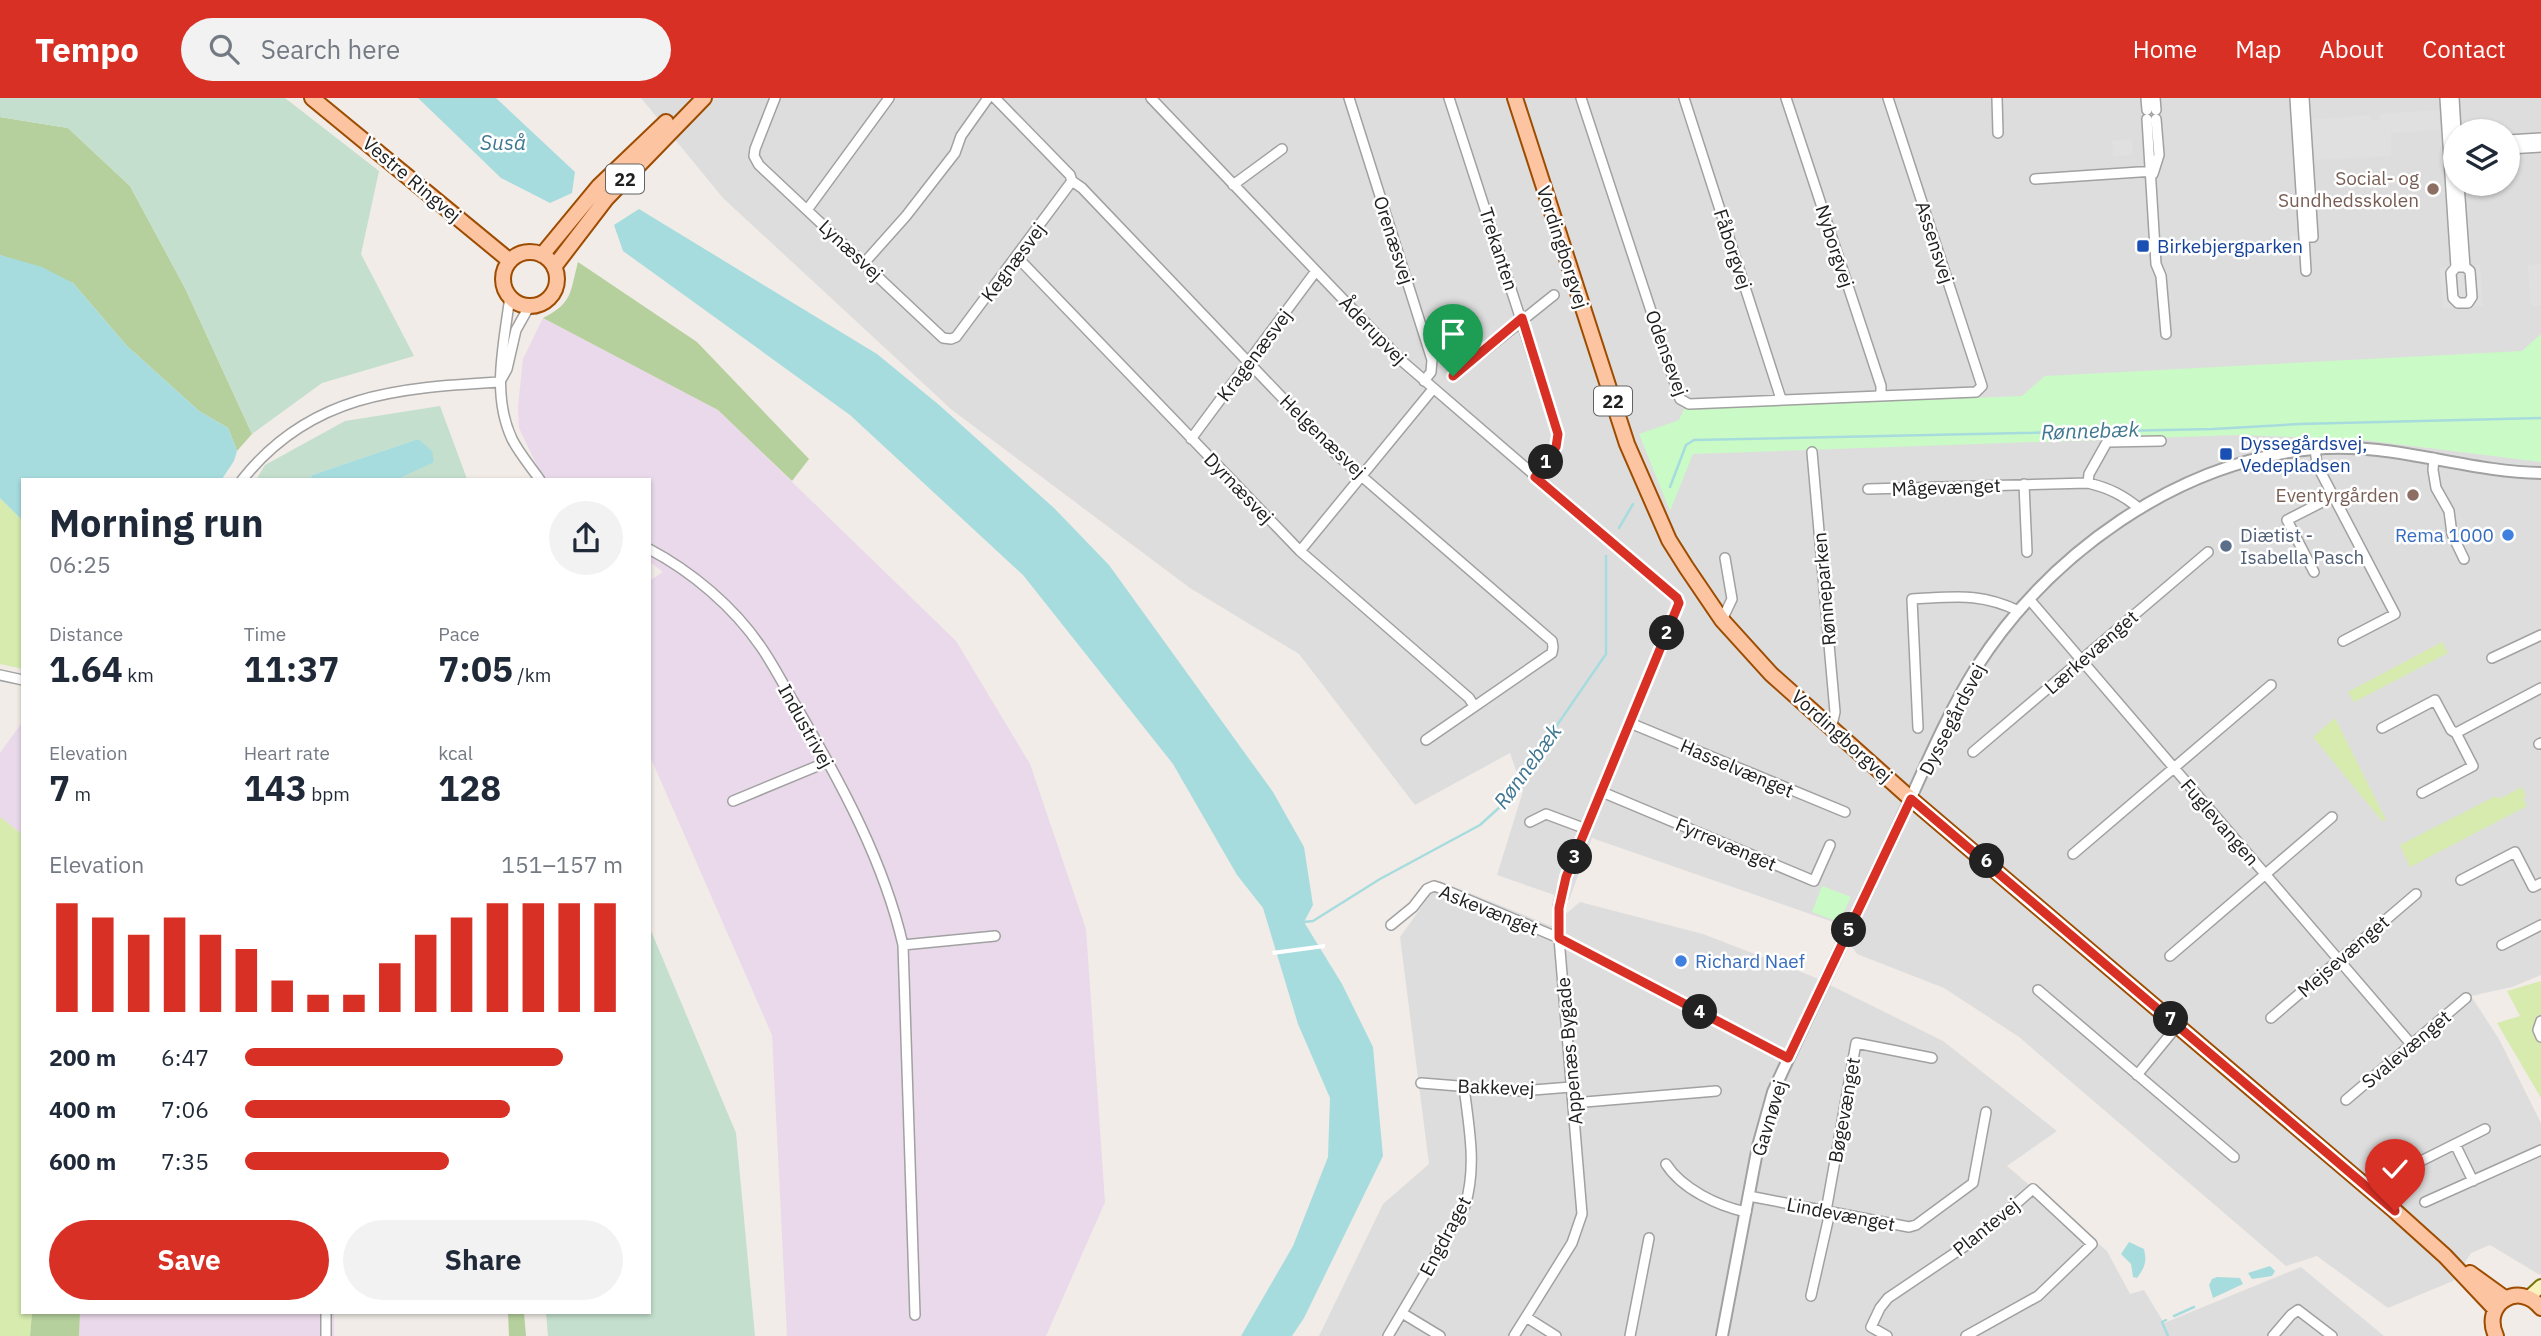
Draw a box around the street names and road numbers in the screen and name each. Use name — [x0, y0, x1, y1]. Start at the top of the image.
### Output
street label: Vestre Ringvej — [358, 131, 466, 227]
road number: 22 — [606, 164, 644, 194]
street label: Vordingborgvej — [1532, 183, 1594, 311]
street label: Orenæsvej — [1368, 193, 1420, 287]
street label: Assensvej — [1910, 198, 1960, 286]
street label: Nyborgvej — [1810, 202, 1860, 290]
street label: Trekanten — [1474, 204, 1524, 294]
street label: Fåborgvej — [1709, 206, 1757, 292]
street label: Lynæsvej — [814, 214, 888, 286]
street label: Kegnæsvej — [976, 218, 1050, 306]
street label: Åderupvej — [1334, 291, 1412, 369]
street label: Kragenæsvej — [1211, 304, 1297, 406]
street label: Odensevej — [1640, 307, 1694, 399]
road number: 22 — [1594, 386, 1632, 416]
street label: Helgenæsvej — [1275, 389, 1371, 483]
street label: Dyrnæsvej — [1199, 447, 1279, 529]
street label: Mågevænget — [1891, 473, 2001, 501]
street label: Rønneparken — [1807, 531, 1841, 647]
street label: Lærkevænget — [2039, 605, 2143, 699]
street label: Dyssegårdsvej — [1914, 659, 1990, 779]
street label: Industrivej — [773, 680, 839, 772]
street label: Vordingborgvej — [1787, 684, 1897, 788]
street label: Hasselvænget — [1677, 733, 1797, 803]
street label: Fuglevangen — [2176, 773, 2264, 871]
street label: Fyrrevænget — [1672, 812, 1780, 876]
street label: Askevænget — [1436, 879, 1542, 941]
street label: Mejsevænget — [2292, 910, 2394, 1002]
street label: Appenæs Bygade — [1551, 976, 1587, 1126]
street label: Svalevænget — [2356, 1005, 2456, 1093]
street label: Bøgevænget — [1823, 1055, 1865, 1165]
street label: Bakkevej — [1457, 1074, 1535, 1100]
street label: Gavnøvej — [1746, 1077, 1792, 1159]
street label: Engdraget — [1414, 1192, 1476, 1280]
street label: Lindevænget — [1785, 1192, 1897, 1236]
street label: Plantevej — [1948, 1193, 2024, 1261]

